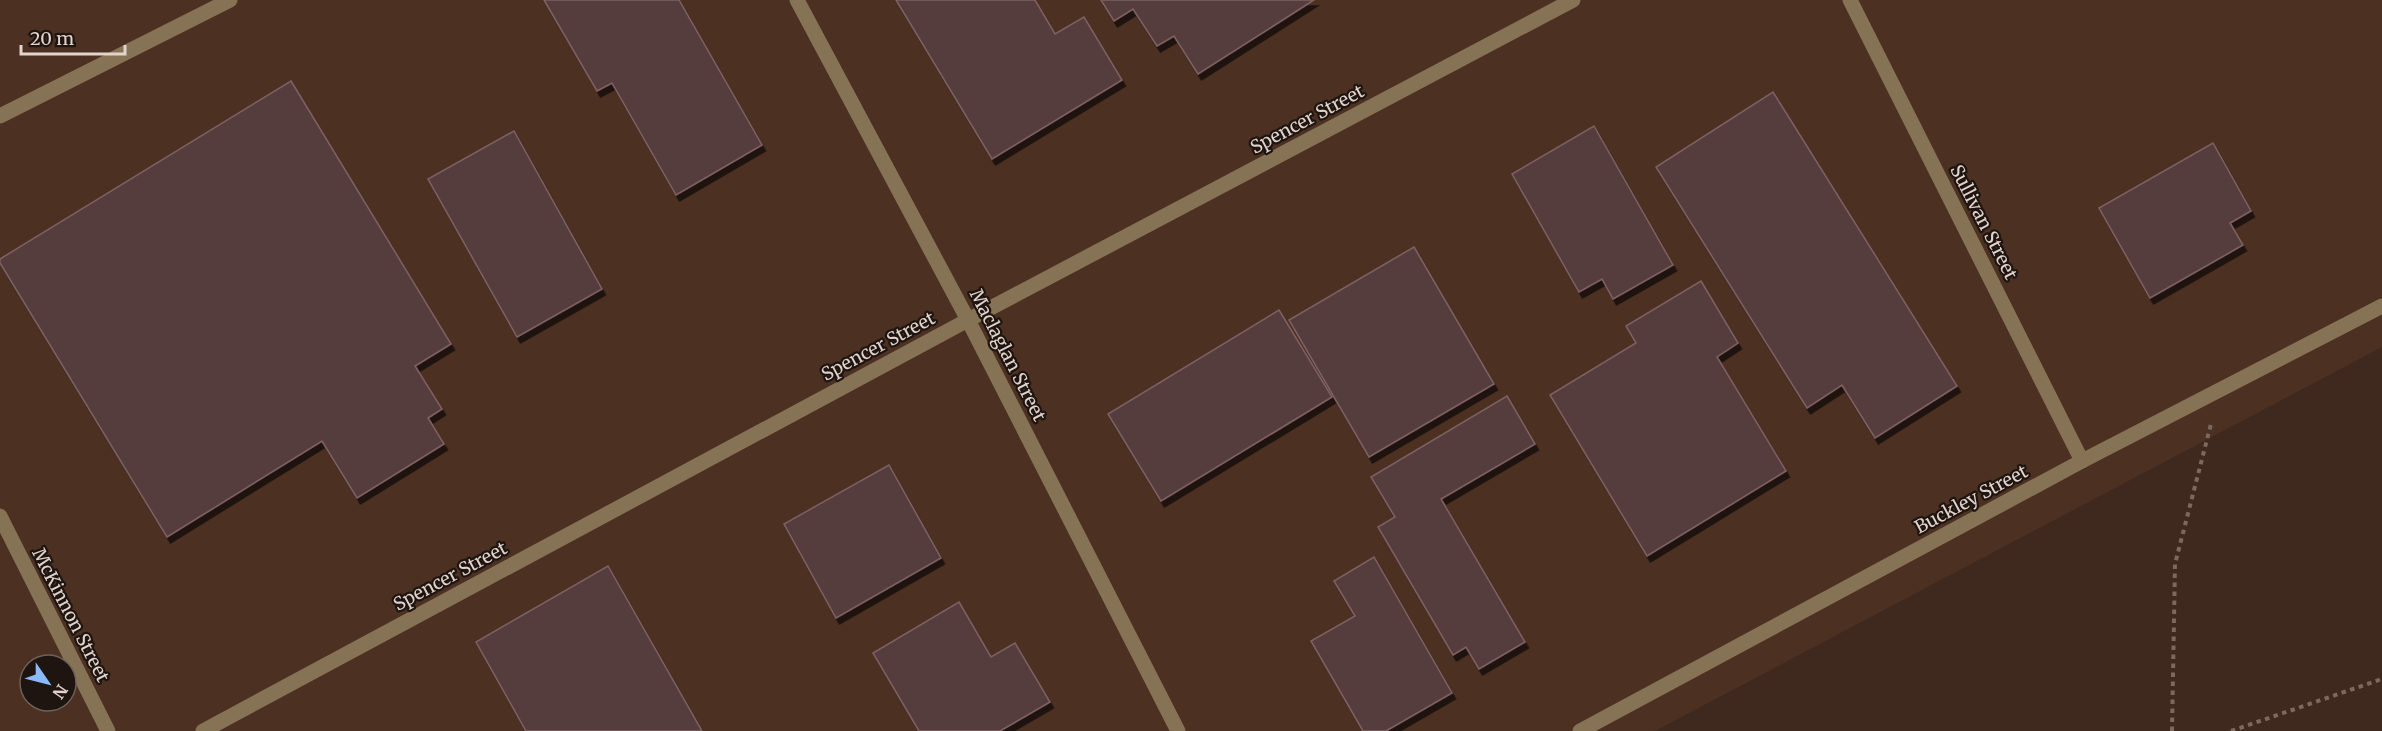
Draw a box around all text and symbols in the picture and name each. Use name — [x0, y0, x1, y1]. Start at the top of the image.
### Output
scale bar — [21, 18, 124, 56]
text: 20 m — [30, 27, 74, 50]
street label: Spencer Street — [1246, 79, 1368, 159]
street label: Sullivan Street — [1945, 161, 2023, 283]
street label: Maclaglan Street — [965, 285, 1051, 425]
street label: Spencer Street — [817, 306, 939, 386]
street label: Buckley Street — [1910, 460, 2032, 538]
street label: Spencer Street — [389, 536, 511, 616]
street label: McKinnon Street — [27, 544, 115, 686]
north arrow — [18, 653, 78, 713]
text: N — [48, 681, 72, 703]

